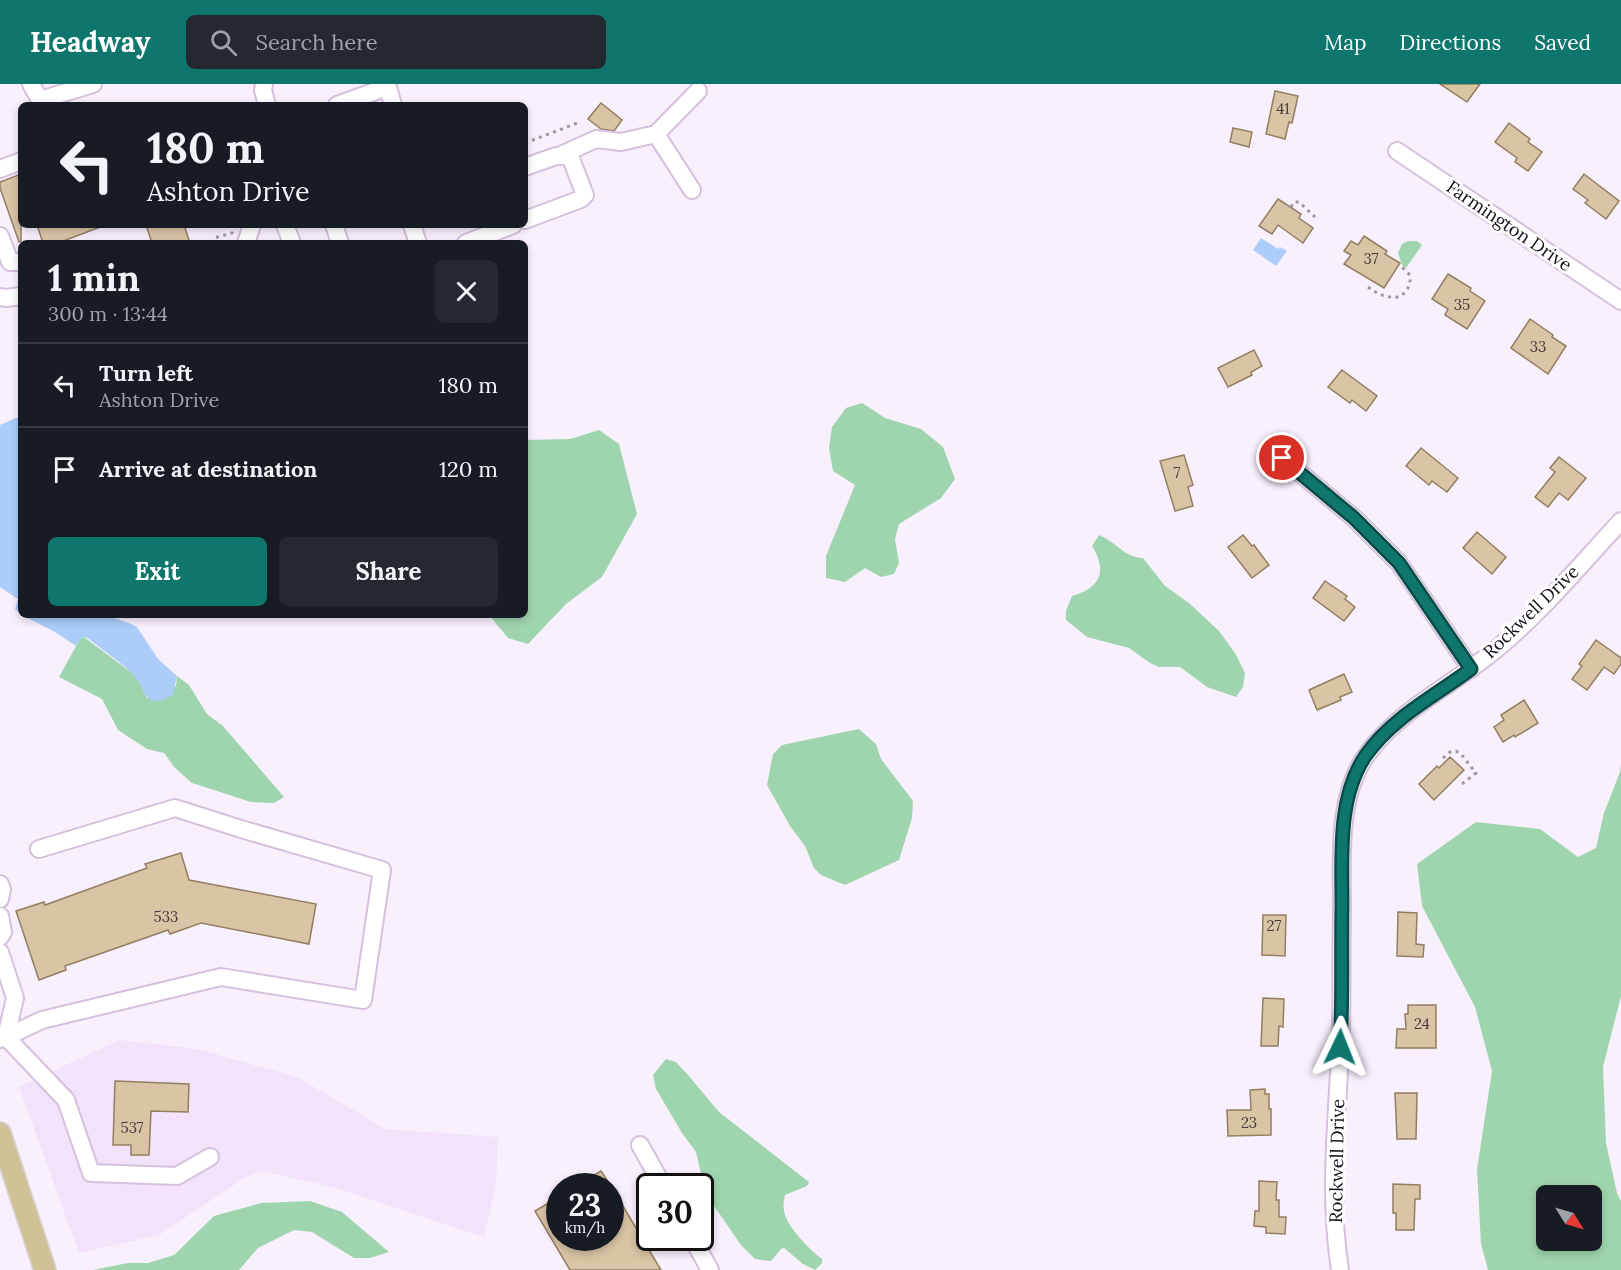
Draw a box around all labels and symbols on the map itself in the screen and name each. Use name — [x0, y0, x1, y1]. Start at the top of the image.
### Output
house number: 41 — [1276, 99, 1290, 118]
street label: Farmington Drive — [1442, 175, 1577, 276]
house number: 37 — [1364, 249, 1379, 268]
house number: 35 — [1454, 295, 1470, 314]
house number: 33 — [1530, 337, 1546, 356]
pin — [1256, 432, 1307, 483]
house number: 7 — [1174, 463, 1181, 482]
street label: Rockwell Drive — [1478, 560, 1584, 663]
house number: 533 — [154, 907, 178, 926]
house number: 27 — [1267, 916, 1282, 935]
house number: 24 — [1414, 1014, 1430, 1033]
position arrow — [1308, 1015, 1372, 1079]
street label: Rockwell Drive — [1324, 1098, 1349, 1223]
house number: 23 — [1241, 1113, 1257, 1132]
house number: 537 — [120, 1118, 144, 1137]
speed limit sign: 30 — [636, 1173, 714, 1251]
north arrow — [1536, 1185, 1602, 1251]

